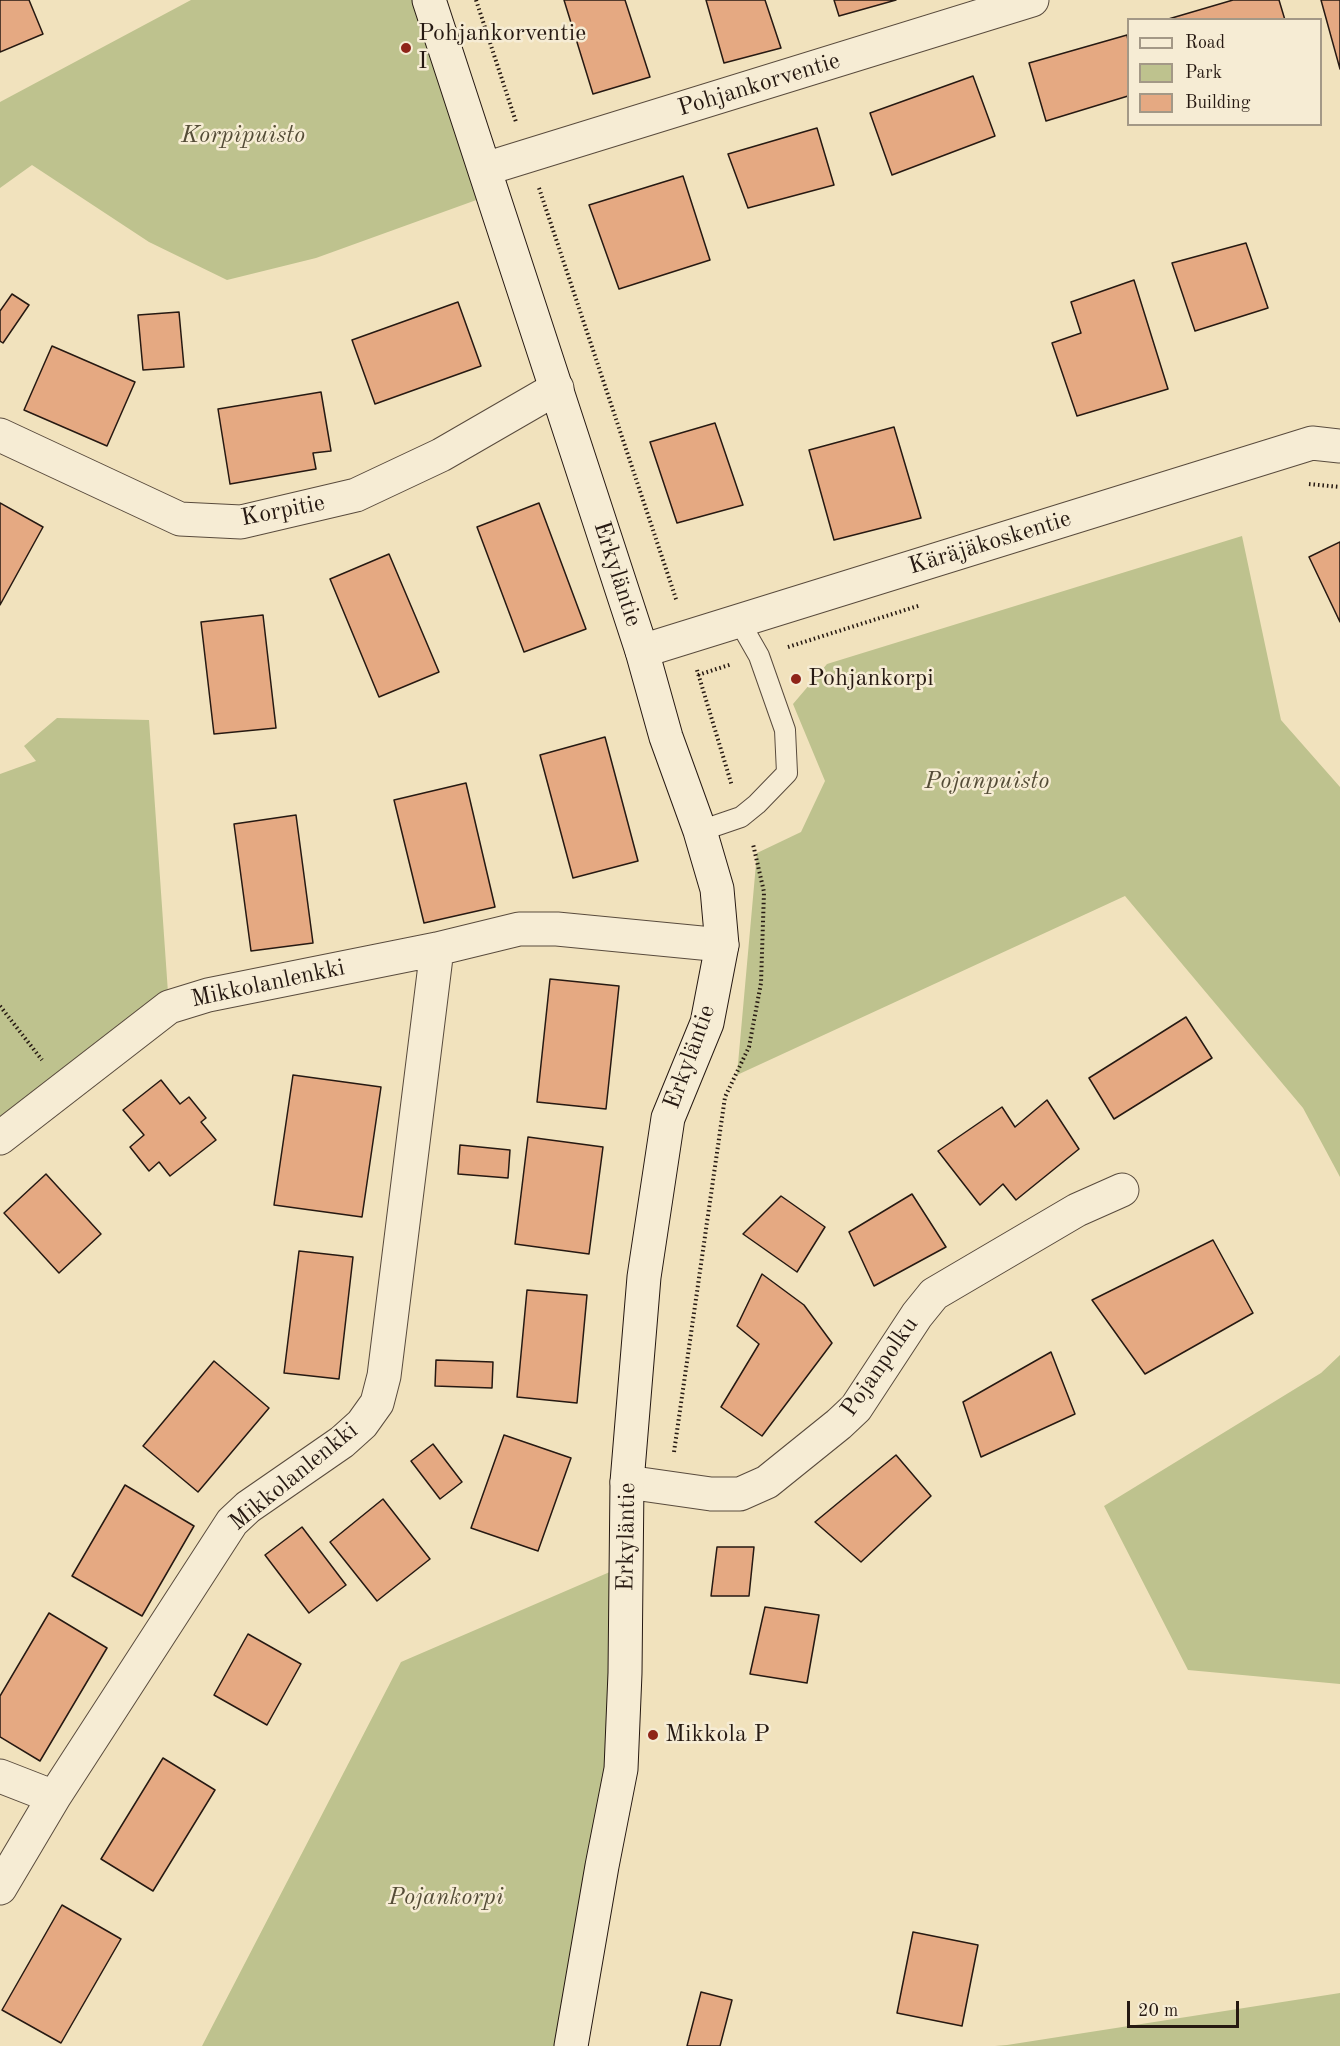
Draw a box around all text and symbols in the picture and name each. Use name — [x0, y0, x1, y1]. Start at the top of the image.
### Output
legend — [1127, 18, 1322, 126]
place label: Pohjankorventie I — [418, 20, 586, 76]
text: Road — [1185, 34, 1225, 52]
marker: Pohjankorventie I — [399, 41, 413, 55]
street label: Pohjankorventie — [674, 47, 844, 123]
text: Park — [1185, 64, 1222, 82]
text: Building — [1185, 94, 1250, 112]
park label: Korpipuisto — [181, 122, 305, 150]
street label: Korpitie — [239, 489, 327, 533]
street label: Käräjäkoskentie — [905, 505, 1075, 581]
street label: Erkyläntie — [586, 518, 648, 630]
place label: Pohjankorpi — [808, 665, 934, 693]
marker: Pohjankorpi — [789, 672, 803, 686]
park label: Pojanpuisto — [925, 768, 1049, 796]
street label: Mikkolanlenkki — [188, 954, 348, 1014]
street label: Erkyläntie — [658, 1001, 722, 1113]
street label: Pojanpolku — [835, 1311, 925, 1423]
street label: Mikkolanlenkki — [224, 1417, 364, 1537]
street label: Erkyläntie — [612, 1482, 642, 1592]
place label: Mikkola P — [665, 1721, 770, 1749]
marker: Mikkola P — [646, 1728, 660, 1742]
park label: Pojankorpi — [388, 1884, 504, 1912]
scale bar — [1130, 1989, 1242, 2027]
text: 20 m — [1138, 2002, 1178, 2020]

